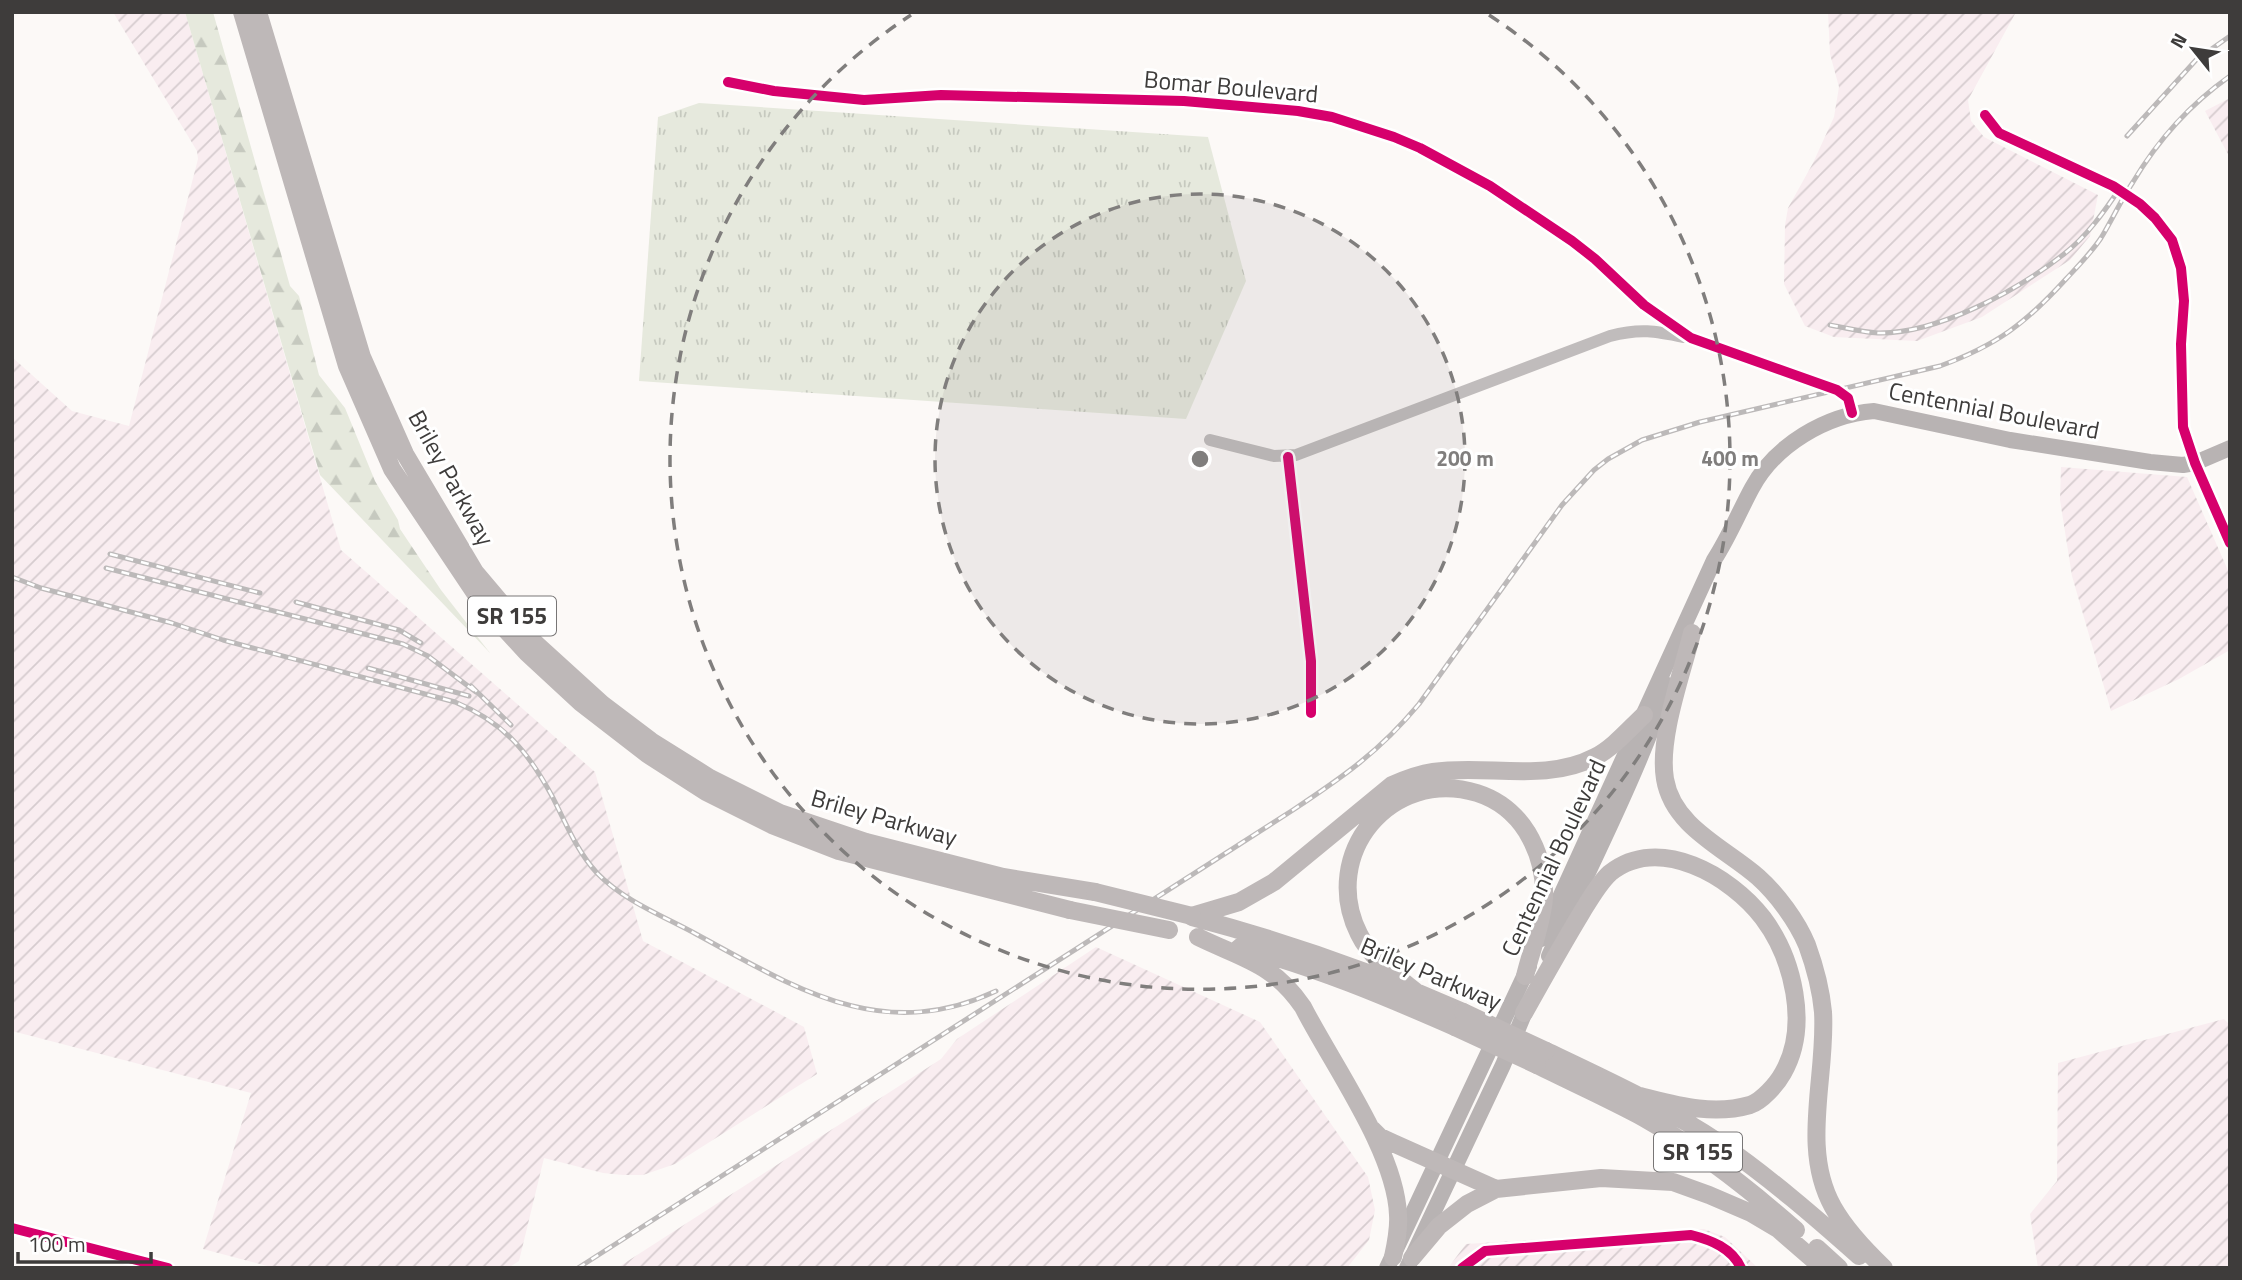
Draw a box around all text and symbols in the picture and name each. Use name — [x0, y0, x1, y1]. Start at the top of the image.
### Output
north arrow — [2158, 14, 2228, 84]
text: N — [2162, 27, 2194, 53]
street label: Bomar Boulevard — [1142, 60, 1320, 112]
street label: Centennial Boulevard — [1886, 372, 2103, 448]
street label: Briley Parkway — [400, 403, 504, 552]
text: 200 m — [1436, 442, 1494, 474]
text: 400 m — [1701, 442, 1759, 474]
centre of rings — [1188, 447, 1212, 471]
road number: SR 155 — [468, 596, 556, 636]
street label: Centennial Boulevard — [1492, 753, 1615, 962]
street label: Briley Parkway — [807, 779, 962, 855]
street label: Briley Parkway — [1355, 927, 1508, 1019]
road number: SR 155 — [1654, 1133, 1742, 1172]
scale bar — [18, 1220, 150, 1264]
text: 100 m — [28, 1228, 85, 1260]

